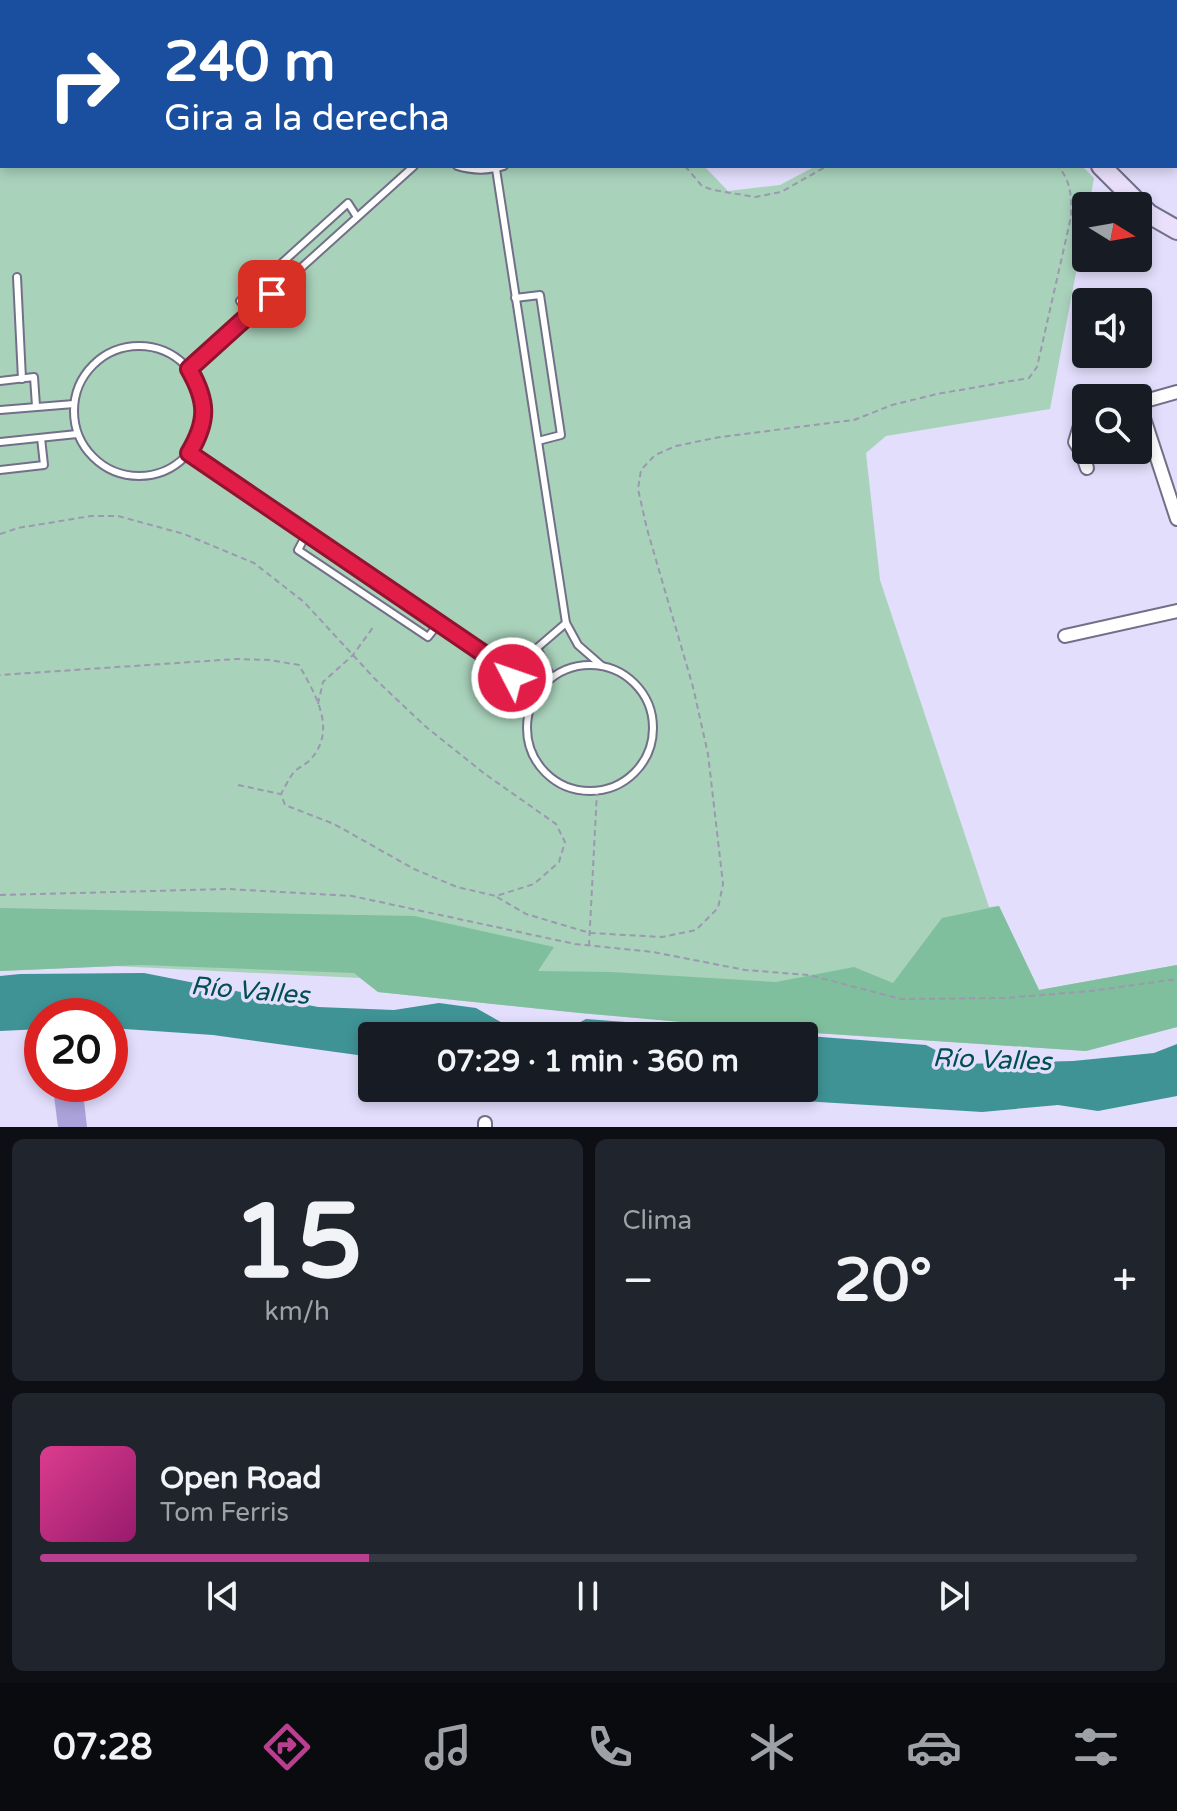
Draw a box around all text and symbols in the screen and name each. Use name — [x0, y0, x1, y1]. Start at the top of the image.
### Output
text: 240 m — [164, 29, 335, 96]
icon: right — [32, 32, 136, 136]
text: Gira a la derecha — [164, 97, 450, 140]
north arrow — [1072, 192, 1152, 272]
map controls — [1072, 192, 1152, 464]
pin — [238, 260, 306, 328]
icon: arrive — [250, 272, 294, 316]
button: sound — [1072, 288, 1152, 368]
button: search — [1072, 384, 1152, 464]
position arrow — [470, 636, 554, 720]
water label: Río Valles — [189, 970, 312, 1011]
speed limit sign: 20 — [24, 998, 128, 1102]
water label: Río Valles — [932, 1042, 1053, 1077]
text: 07:29 · 1 min · 360 m — [437, 1043, 739, 1080]
text: 15 — [232, 1181, 363, 1306]
text: Clima — [623, 1205, 692, 1236]
text: 20° — [834, 1245, 932, 1317]
text: − — [623, 1255, 654, 1308]
text: + — [1112, 1255, 1137, 1308]
text: km/h — [265, 1296, 330, 1327]
text: Open Road — [160, 1460, 321, 1497]
text: Tom Ferris — [160, 1497, 289, 1528]
icon: previous — [201, 1574, 245, 1618]
icon: pause — [566, 1574, 610, 1618]
icon: next — [932, 1574, 976, 1618]
icon: directions — [259, 1719, 315, 1775]
icon: music — [420, 1719, 476, 1775]
icon: phone — [582, 1719, 638, 1775]
icon: climate — [744, 1719, 800, 1775]
icon: car — [906, 1719, 962, 1775]
icon: filters — [1068, 1719, 1124, 1775]
text: 07:28 — [53, 1726, 153, 1769]

